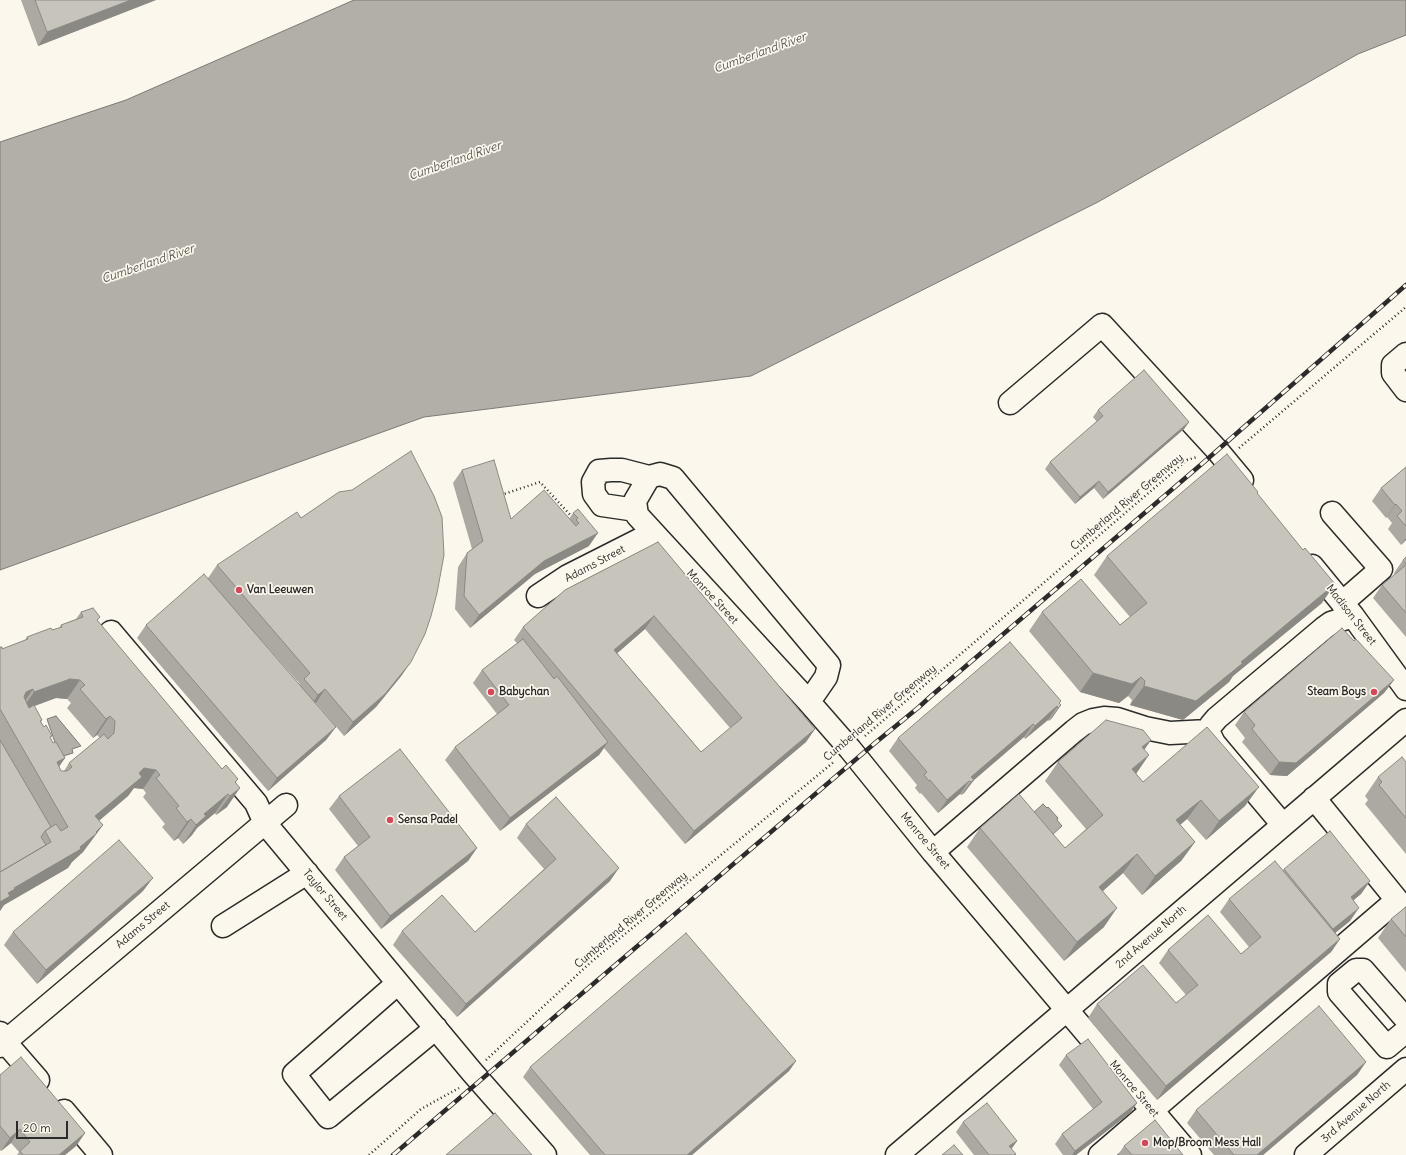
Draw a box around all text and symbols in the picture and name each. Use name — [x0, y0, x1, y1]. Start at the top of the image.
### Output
water label: Cumberland River — [712, 30, 808, 76]
water label: Cumberland River — [407, 138, 503, 184]
water label: Cumberland River — [100, 241, 196, 287]
street label: Cumberland River Greenway — [1068, 451, 1186, 553]
street label: Adams Street — [563, 543, 627, 585]
street label: Monroe Street — [683, 567, 741, 627]
street label: Madison Street — [1323, 582, 1379, 648]
place label: Van Leeuwen — [247, 583, 314, 597]
marker: Van Leeuwen — [234, 585, 244, 595]
street label: Cumberland River Greenway — [821, 662, 939, 764]
place label: Babychan — [499, 685, 549, 699]
place label: Steam Boys — [1307, 685, 1366, 699]
marker: Babychan — [486, 687, 496, 697]
marker: Steam Boys — [1369, 687, 1379, 697]
street label: Monroe Street — [897, 810, 953, 872]
place label: Sensa Padel — [398, 813, 458, 827]
marker: Sensa Padel — [385, 815, 395, 825]
street label: Taylor Street — [300, 867, 350, 923]
street label: Cumberland River Greenway — [572, 869, 690, 971]
street label: Adams Street — [113, 899, 173, 951]
street label: 2nd Avenue North — [1113, 903, 1189, 971]
street label: Monroe Street — [1106, 1058, 1162, 1120]
street label: 3rd Avenue North — [1319, 1078, 1393, 1146]
scale bar — [18, 1113, 70, 1139]
text: 20 m — [23, 1120, 51, 1135]
place label: Mop/Broom Mess Hall — [1153, 1136, 1261, 1150]
marker: Mop/Broom Mess Hall — [1140, 1138, 1150, 1148]

